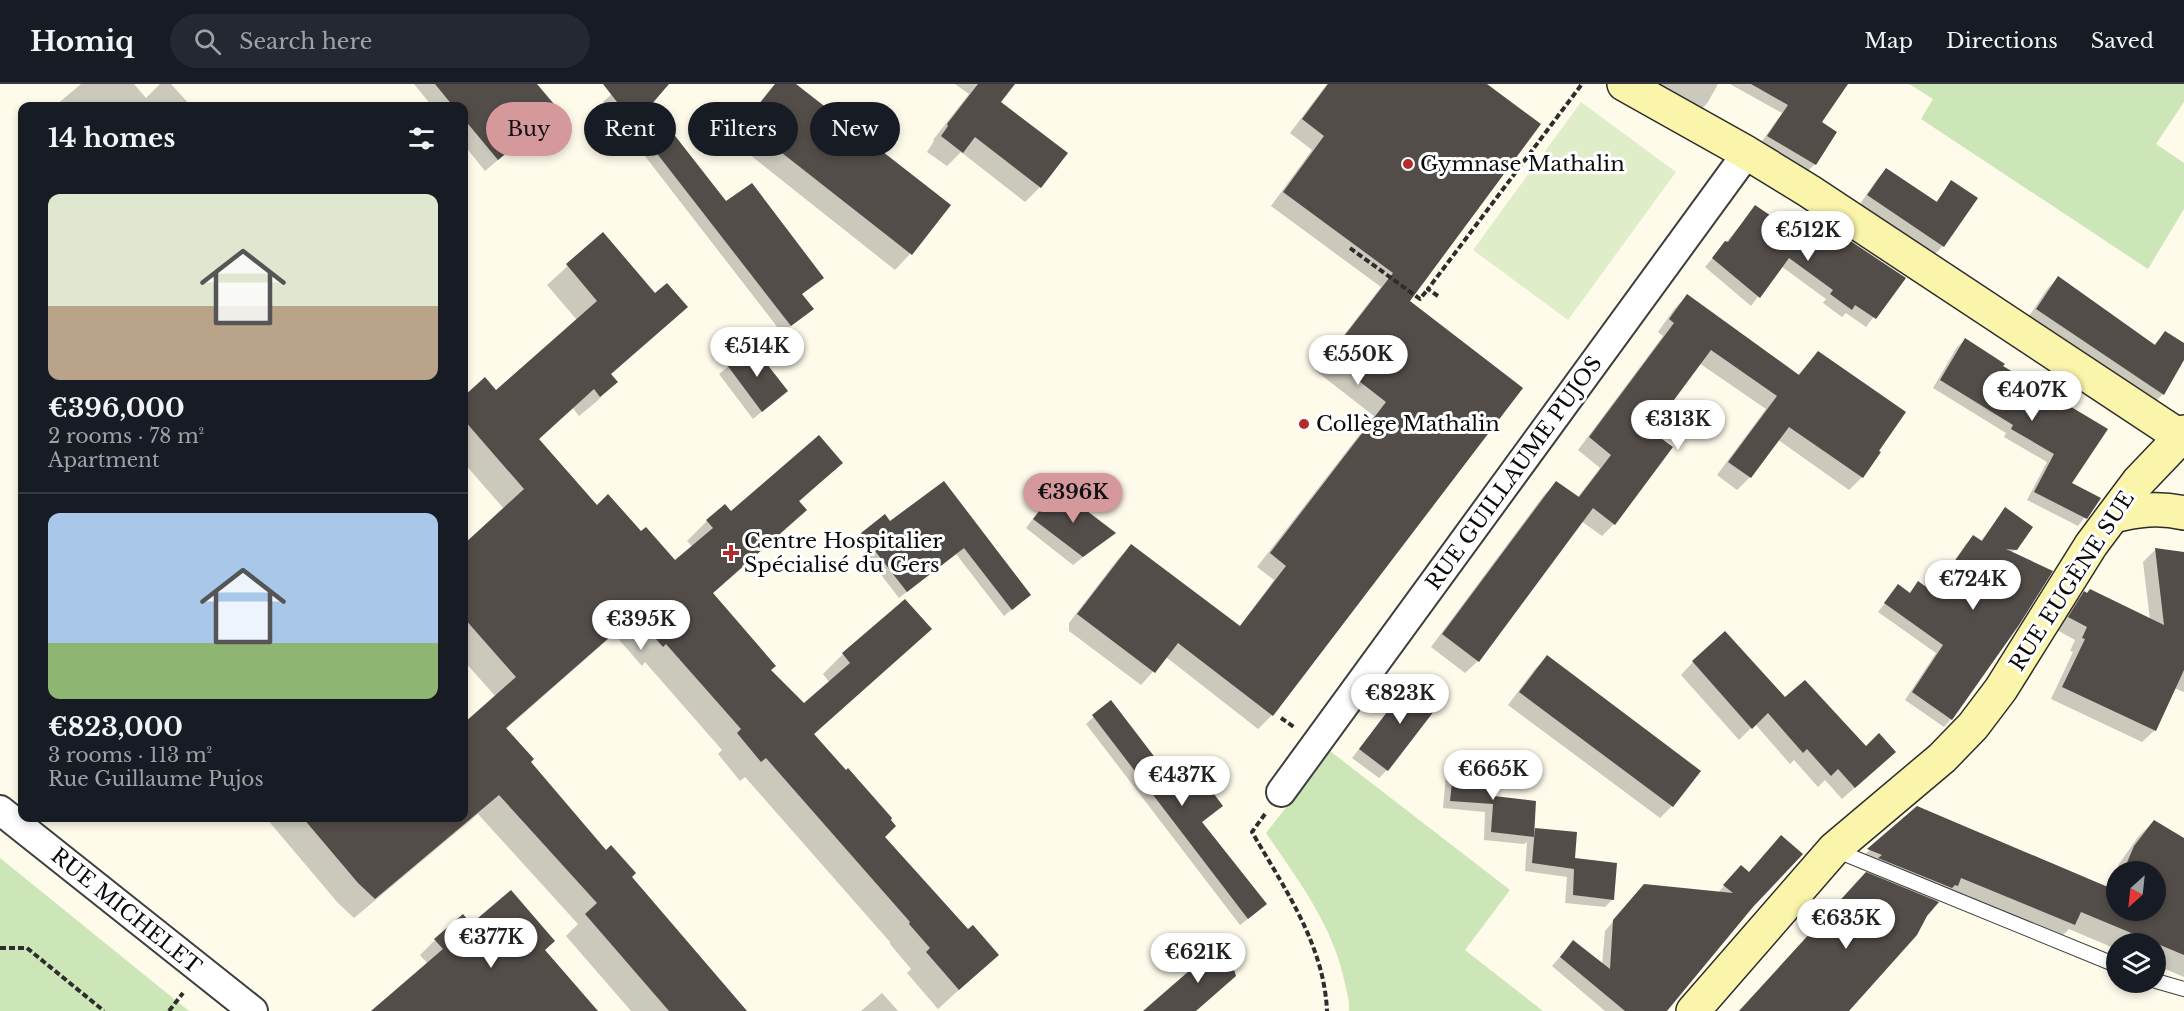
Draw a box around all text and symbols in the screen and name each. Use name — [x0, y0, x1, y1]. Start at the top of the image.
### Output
search box — [170, 14, 590, 68]
text: Homiq — [30, 24, 134, 59]
icon: search — [191, 25, 224, 58]
text: Search here — [239, 28, 372, 55]
text: Map — [1864, 28, 1913, 54]
text: Directions — [1946, 28, 2058, 54]
text: Saved — [2091, 28, 2154, 54]
chip: Buy — [486, 102, 572, 156]
chip: Rent — [584, 102, 676, 156]
chip: Filters — [688, 102, 798, 156]
chip: New — [810, 102, 900, 156]
text: 14 homes — [48, 122, 175, 154]
icon: filters — [405, 122, 438, 155]
place label: Gymnase Mathalin — [1420, 151, 1625, 177]
marker: Gymnase Mathalin — [1401, 157, 1415, 171]
pin: €512K — [1766, 211, 1850, 262]
text: €512K — [1775, 218, 1841, 242]
icon: home — [189, 233, 297, 341]
pin: €514K — [715, 327, 799, 378]
text: €514K — [724, 334, 790, 358]
pin: €550K — [1316, 335, 1400, 386]
text: €550K — [1323, 342, 1393, 366]
street label: RUE GUILLAUME PUJOS — [1420, 351, 1608, 595]
pin: €407K — [1990, 371, 2074, 422]
text: €407K — [1997, 378, 2067, 402]
text: €396,000 — [48, 392, 185, 424]
pin: €313K — [1636, 400, 1720, 451]
text: €313K — [1645, 407, 1711, 431]
place label: Collège Mathalin — [1316, 411, 1500, 437]
marker: Collège Mathalin — [1297, 417, 1311, 431]
text: 2 rooms · 78 m² — [48, 424, 204, 448]
text: Apartment — [48, 448, 159, 472]
pin: €396K — [1031, 473, 1115, 524]
text: €396K — [1037, 480, 1109, 504]
street label: RUE EUGÈNE SUE — [2004, 486, 2140, 676]
place label: Centre Hospitalier Spécialisé du Gers — [744, 528, 942, 578]
marker: Centre Hospitalier Spécialisé du Gers — [722, 544, 740, 562]
icon: home — [189, 552, 297, 660]
pin: €724K — [1931, 560, 2015, 611]
text: €724K — [1939, 567, 2007, 591]
pin: €395K — [599, 600, 683, 651]
text: €395K — [606, 607, 676, 631]
pin: €823K — [1358, 674, 1442, 725]
text: €823K — [1365, 681, 1435, 705]
text: €823,000 — [48, 711, 183, 743]
text: 3 rooms · 113 m² — [48, 743, 212, 767]
pin: €665K — [1451, 750, 1535, 801]
pin: €437K — [1140, 756, 1224, 807]
text: €665K — [1458, 757, 1528, 781]
text: €437K — [1148, 763, 1216, 787]
text: Rue Guillaume Pujos — [48, 767, 264, 791]
street label: RUE MICHELET — [46, 842, 206, 980]
north arrow — [2106, 861, 2166, 921]
map controls — [2106, 861, 2166, 993]
pin: €635K — [1804, 899, 1888, 950]
text: €635K — [1811, 906, 1881, 930]
pin: €377K — [449, 918, 533, 969]
text: €377K — [458, 925, 524, 949]
pin: €621K — [1156, 933, 1240, 984]
button: layers — [2106, 933, 2166, 993]
text: €621K — [1165, 940, 1231, 964]

